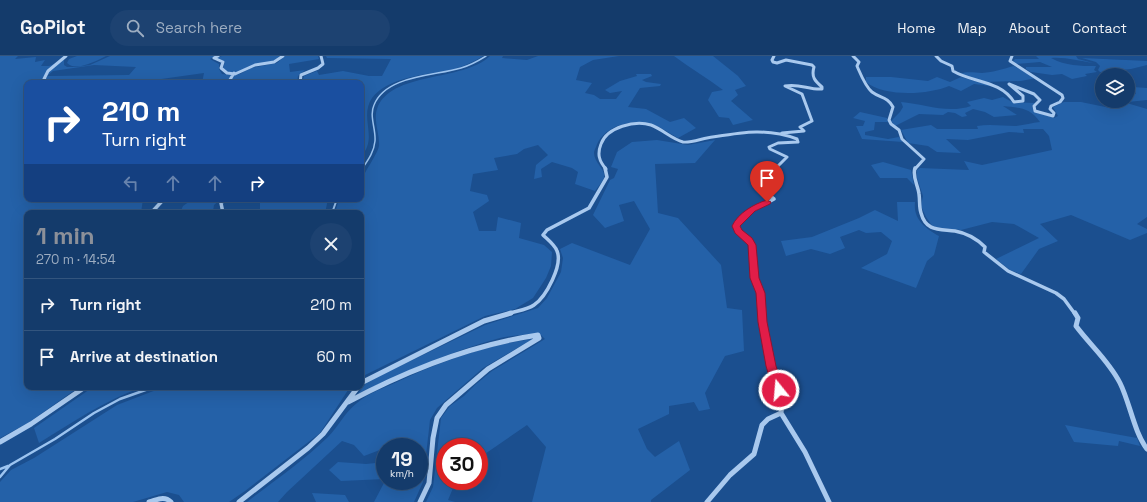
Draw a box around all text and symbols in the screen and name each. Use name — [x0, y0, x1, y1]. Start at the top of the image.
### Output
search box — [110, 10, 390, 46]
text: GoPilot — [20, 15, 86, 40]
icon: search — [124, 17, 146, 39]
text: Search here — [156, 18, 242, 37]
text: Home — [897, 19, 935, 37]
text: Map — [957, 19, 987, 37]
text: About — [1009, 19, 1050, 37]
text: Contact — [1072, 19, 1127, 37]
map controls — [1095, 68, 1135, 108]
button: layers — [1095, 68, 1135, 108]
text: 210 m — [102, 93, 180, 129]
icon: right — [36, 96, 88, 148]
text: Turn right — [102, 128, 186, 151]
pin — [750, 161, 784, 202]
icon: arrive — [756, 167, 778, 189]
icon: left — [120, 172, 142, 194]
icon: ahead — [162, 172, 184, 194]
icon: ahead — [204, 172, 226, 194]
icon: right — [246, 172, 268, 194]
text: 1 min — [36, 220, 95, 251]
button: close — [310, 223, 352, 265]
text: 270 m · 14:54 — [36, 251, 116, 268]
icon: right — [36, 294, 58, 316]
text: Turn right — [70, 295, 141, 314]
text: 210 m — [310, 295, 352, 314]
icon: arrive — [36, 346, 58, 368]
text: Arrive at destination — [70, 347, 218, 366]
text: 60 m — [316, 347, 352, 366]
position arrow — [758, 369, 800, 411]
speed limit sign: 30 — [436, 438, 488, 490]
text: 19 — [391, 446, 413, 472]
text: km/h — [390, 467, 414, 480]

